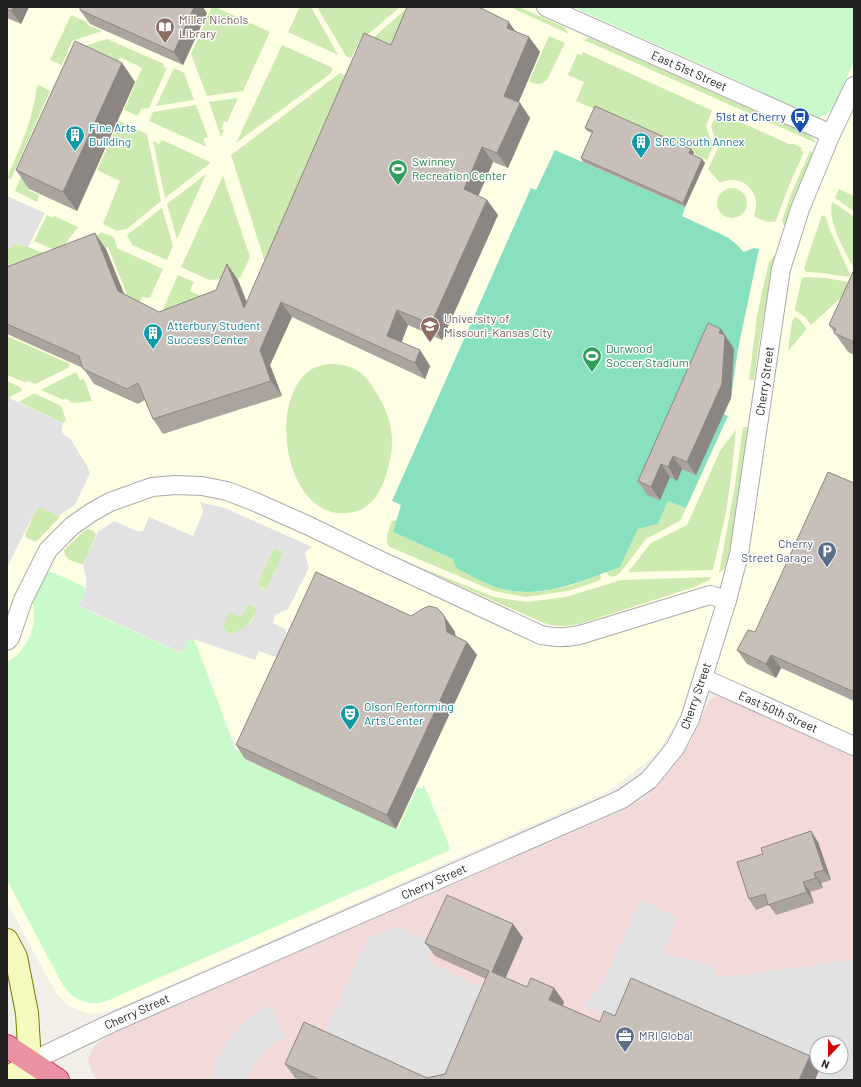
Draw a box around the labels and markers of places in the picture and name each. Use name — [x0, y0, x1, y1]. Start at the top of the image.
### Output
place label: Miller Nichols Library — [179, 12, 248, 40]
library icon: Miller Nichols Library — [154, 16, 176, 44]
bus stop icon: 51st at Cherry — [789, 106, 811, 134]
place label: 51st at Cherry — [716, 109, 786, 123]
place label: Fine Arts Building — [89, 120, 136, 148]
building icon: Fine Arts Building — [64, 124, 86, 152]
building icon: SRC South Annex — [630, 131, 652, 159]
place label: SRC South Annex — [655, 134, 745, 148]
place label: Swinney Recreation Center — [412, 154, 507, 182]
sports icon: Swinney Recreation Center — [387, 158, 409, 186]
place label: University of Missouri-Kansas City — [444, 311, 553, 339]
school or university icon: University of Missouri-Kansas City — [419, 315, 441, 343]
place label: Atterbury Student Success Center — [167, 318, 261, 346]
building icon: Atterbury Student Success Center — [142, 322, 164, 350]
place label: Durwood Soccer Stadium — [606, 341, 689, 369]
sports icon: Durwood Soccer Stadium — [581, 345, 603, 373]
place label: Cherry Street Garage — [741, 536, 813, 564]
parking icon: Cherry Street Garage — [816, 540, 838, 568]
place label: Olson Performing Arts Center — [364, 699, 454, 727]
theatre icon: Olson Performing Arts Center — [339, 703, 361, 731]
office icon: MRI Global — [614, 1025, 636, 1053]
place label: MRI Global — [639, 1028, 693, 1042]

